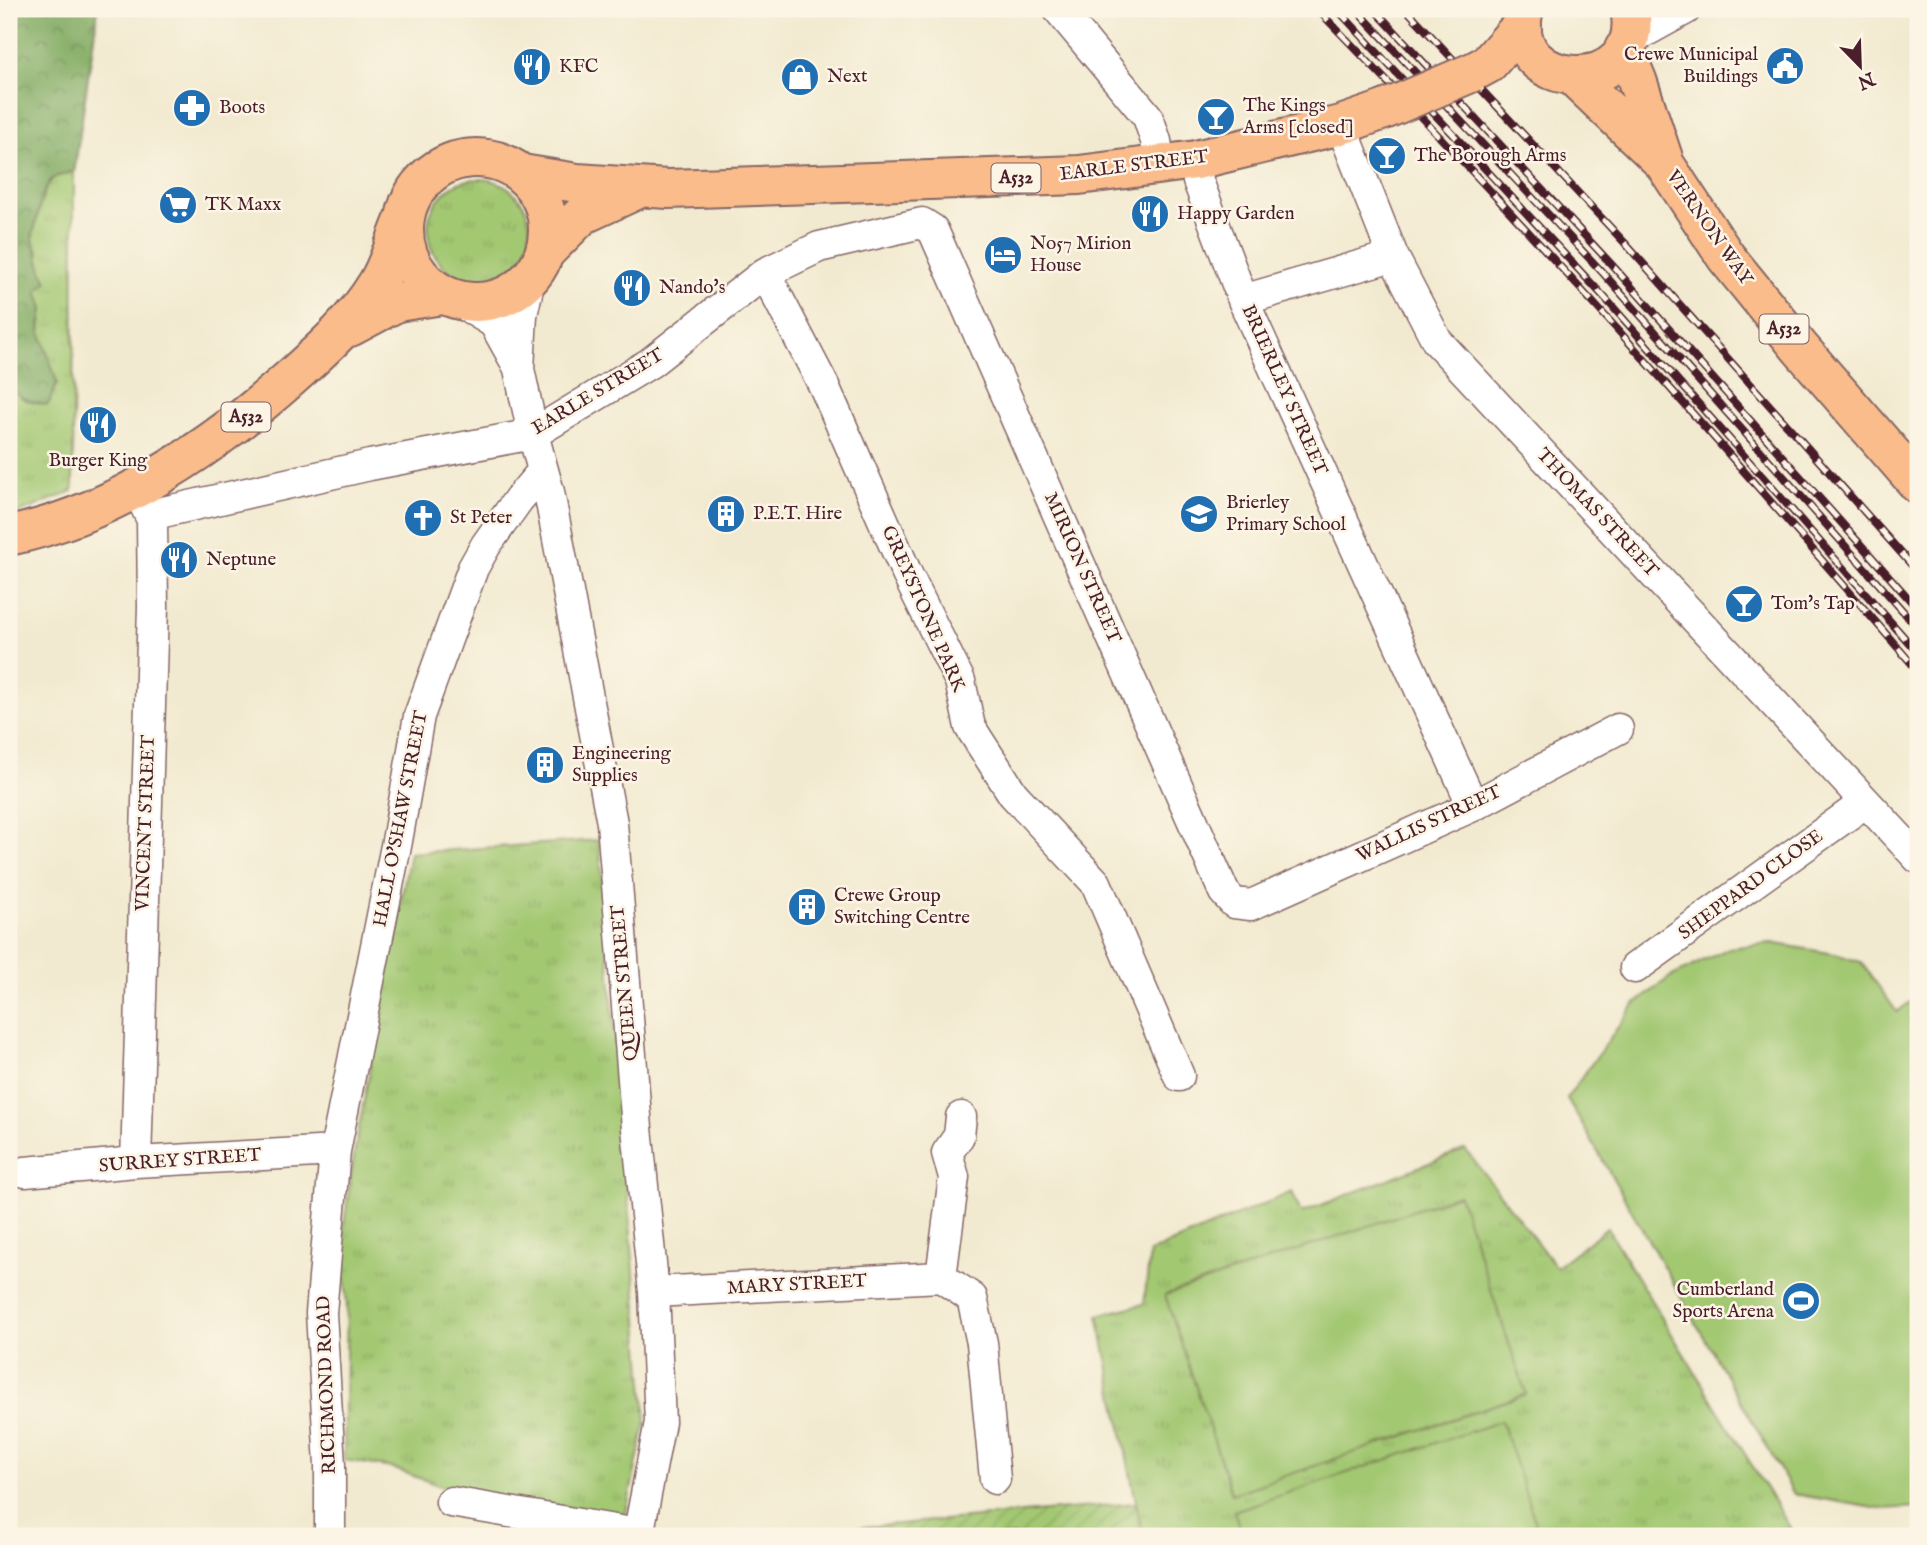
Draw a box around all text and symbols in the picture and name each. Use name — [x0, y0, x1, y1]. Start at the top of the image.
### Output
north arrow — [1826, 32, 1896, 102]
place label: Crewe Municipal Buildings — [1624, 43, 1759, 89]
public building icon: Crewe Municipal Buildings — [1764, 45, 1806, 87]
restaurant icon: KFC — [511, 46, 553, 88]
place label: KFC — [559, 55, 598, 79]
shop icon: Next — [779, 56, 821, 98]
place label: Next — [827, 65, 868, 89]
text: N — [1853, 65, 1879, 94]
pharmacy icon: Boots — [171, 87, 213, 129]
place label: The Kings Arms [closed] — [1242, 94, 1354, 140]
place label: Boots — [219, 96, 265, 120]
bar icon: The Kings Arms [closed] — [1195, 96, 1237, 138]
bar icon: The Borough Arms — [1366, 135, 1408, 177]
place label: The Borough Arms — [1414, 144, 1566, 168]
street label: EARLE STREET — [1058, 145, 1210, 187]
road number: A532 — [992, 163, 1040, 192]
street label: VERNON WAY — [1660, 165, 1758, 291]
supermarket icon: TK Maxx — [157, 184, 199, 226]
place label: TK Maxx — [205, 193, 281, 217]
restaurant icon: Happy Garden — [1129, 193, 1171, 235]
place label: Happy Garden — [1177, 202, 1295, 226]
place label: No57 Mirion House — [1030, 232, 1131, 278]
hotel icon: No57 Mirion House — [982, 234, 1024, 276]
restaurant icon: Nando's — [611, 267, 653, 309]
place label: Nando's — [659, 276, 725, 300]
street label: BRIERLEY STREET — [1236, 301, 1332, 479]
road number: A532 — [1760, 314, 1809, 344]
street label: EARLE STREET — [528, 343, 668, 441]
road number: A532 — [222, 402, 270, 432]
restaurant icon: Burger King — [77, 404, 119, 446]
street label: THOMAS STREET — [1531, 443, 1663, 583]
place label: Burger King — [49, 449, 148, 473]
street label: MIRION STREET — [1038, 489, 1126, 647]
place label: Brierley Primary School — [1226, 491, 1347, 537]
building icon: P.E.T. Hire — [705, 493, 747, 535]
school or university icon: Brierley Primary School — [1178, 493, 1220, 535]
church icon: St Peter — [402, 497, 444, 539]
place label: P.E.T. Hire — [753, 502, 842, 526]
place label: St Peter — [450, 506, 512, 530]
street label: GREYSTONE PARK — [876, 522, 971, 696]
restaurant icon: Neptune — [158, 539, 200, 581]
place label: Neptune — [206, 548, 276, 572]
bar icon: Tom's Tap — [1723, 583, 1765, 625]
place label: Tom's Tap — [1771, 592, 1855, 616]
street label: HALL O'SHAW STREET — [368, 709, 434, 929]
street label: VINCENT STREET — [131, 734, 161, 912]
place label: Engineering Supplies — [572, 742, 671, 788]
building icon: Engineering Supplies — [524, 744, 566, 786]
street label: WALLIS STREET — [1353, 780, 1505, 868]
street label: SHEPPARD CLOSE — [1674, 824, 1828, 946]
place label: Crewe Group Switching Centre — [834, 884, 970, 930]
building icon: Crewe Group Switching Centre — [786, 886, 828, 928]
street label: QUEEN STREET — [606, 904, 644, 1062]
street label: SURREY STREET — [98, 1143, 262, 1179]
street label: MARY STREET — [726, 1269, 868, 1301]
place label: Cumberland Sports Arena — [1673, 1278, 1775, 1324]
sports icon: Cumberland Sports Arena — [1780, 1280, 1822, 1322]
street label: RICHMOND ROAD — [312, 1295, 342, 1475]

